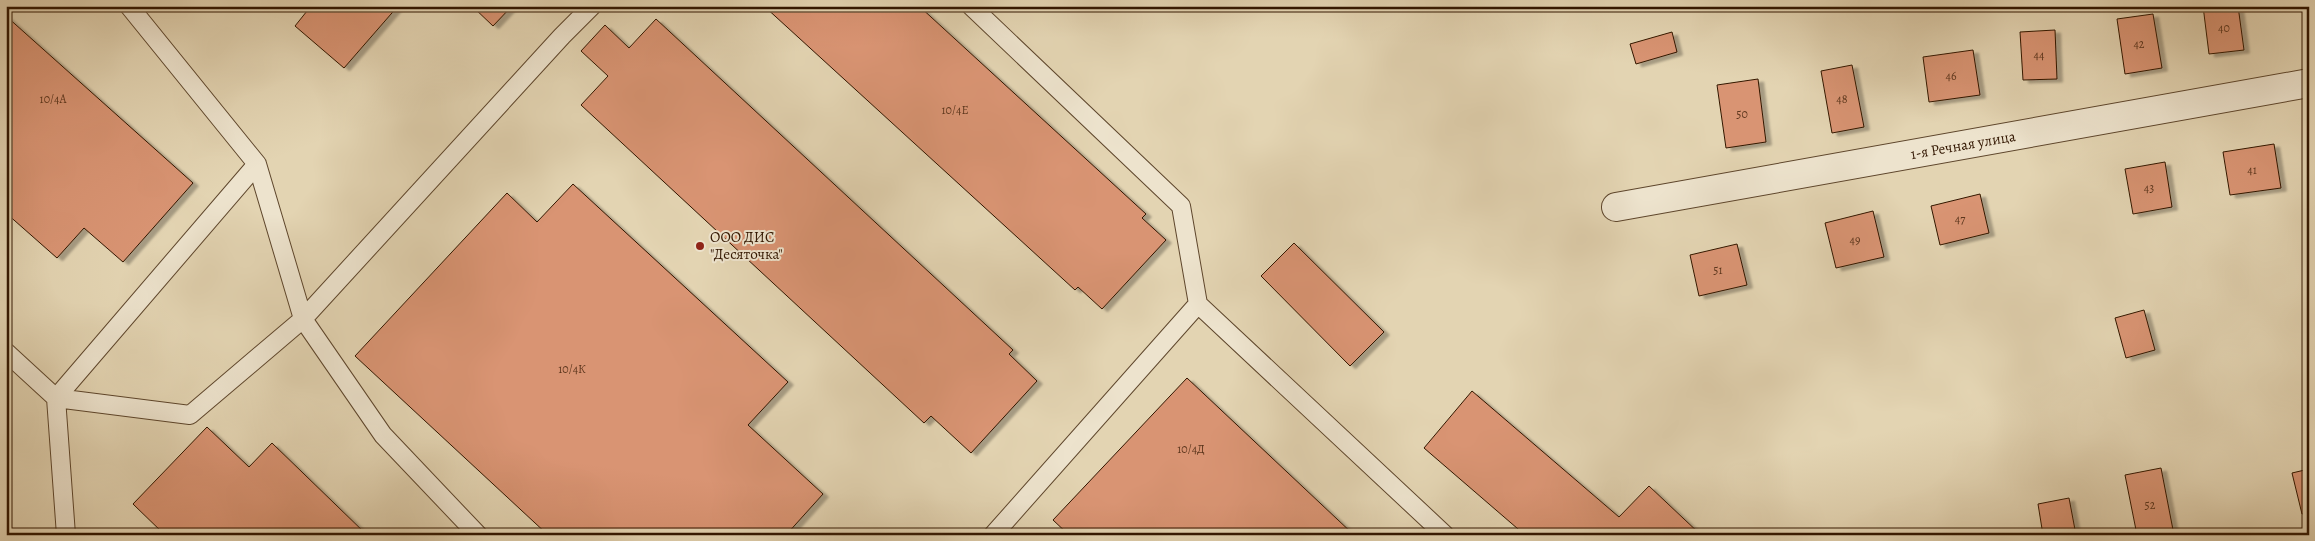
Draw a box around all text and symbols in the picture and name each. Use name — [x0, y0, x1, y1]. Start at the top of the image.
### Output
house number: 40 — [2218, 20, 2230, 36]
house number: 42 — [2133, 36, 2145, 52]
house number: 44 — [2034, 47, 2045, 63]
house number: 46 — [1946, 68, 1957, 84]
house number: 10/4А — [40, 91, 67, 107]
house number: 48 — [1836, 91, 1848, 107]
house number: 10/4Е — [942, 102, 968, 118]
house number: 50 — [1736, 106, 1748, 122]
street label: 1-я Речная улица — [1909, 126, 2017, 164]
house number: 41 — [2247, 162, 2257, 178]
house number: 43 — [2144, 180, 2154, 196]
house number: 47 — [1955, 211, 1966, 227]
place label: ООО ДИС "Десяточка" — [710, 227, 783, 264]
house number: 49 — [1850, 232, 1860, 248]
marker: ООО ДИС "Десяточка" — [694, 240, 706, 252]
house number: 51 — [1713, 262, 1723, 278]
house number: 10/4К — [558, 361, 586, 377]
house number: 10/4Д — [1177, 441, 1205, 457]
house number: 52 — [2145, 497, 2156, 513]

